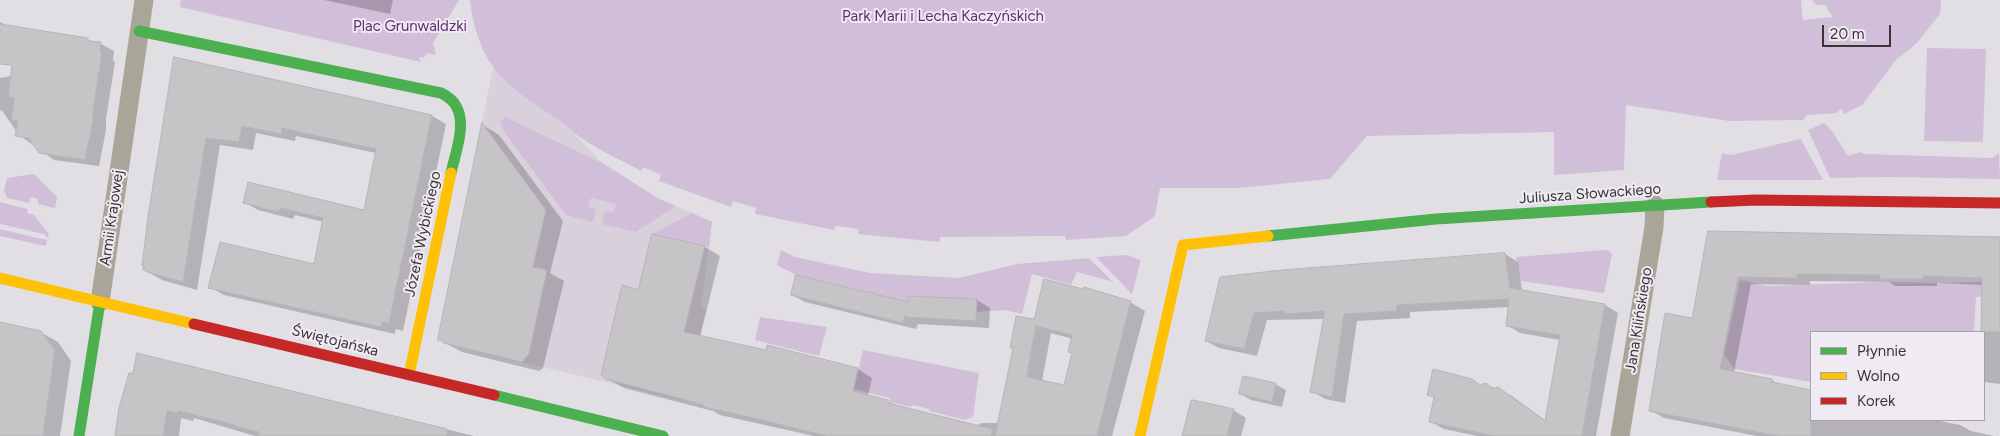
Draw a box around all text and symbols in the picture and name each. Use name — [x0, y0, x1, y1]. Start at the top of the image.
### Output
park label: Park Marii i Lecha Kaczyńskich — [842, 8, 1044, 26]
scale bar — [1825, 15, 1894, 47]
park label: Plac Grunwaldzki — [353, 18, 467, 36]
text: 20 m — [1830, 25, 1864, 43]
street label: Armii Krajowej — [96, 169, 128, 267]
street label: Józefa Wybickiego — [401, 170, 445, 298]
street label: Juliusza Słowackiego — [1518, 180, 1662, 208]
street label: Jana Kilińskiego — [1622, 266, 1656, 374]
street label: Świętojańska — [290, 322, 380, 360]
legend — [1810, 331, 1985, 421]
text: Płynnie — [1857, 342, 1906, 360]
text: Wolno — [1857, 367, 1900, 385]
text: Korek — [1857, 392, 1895, 410]

